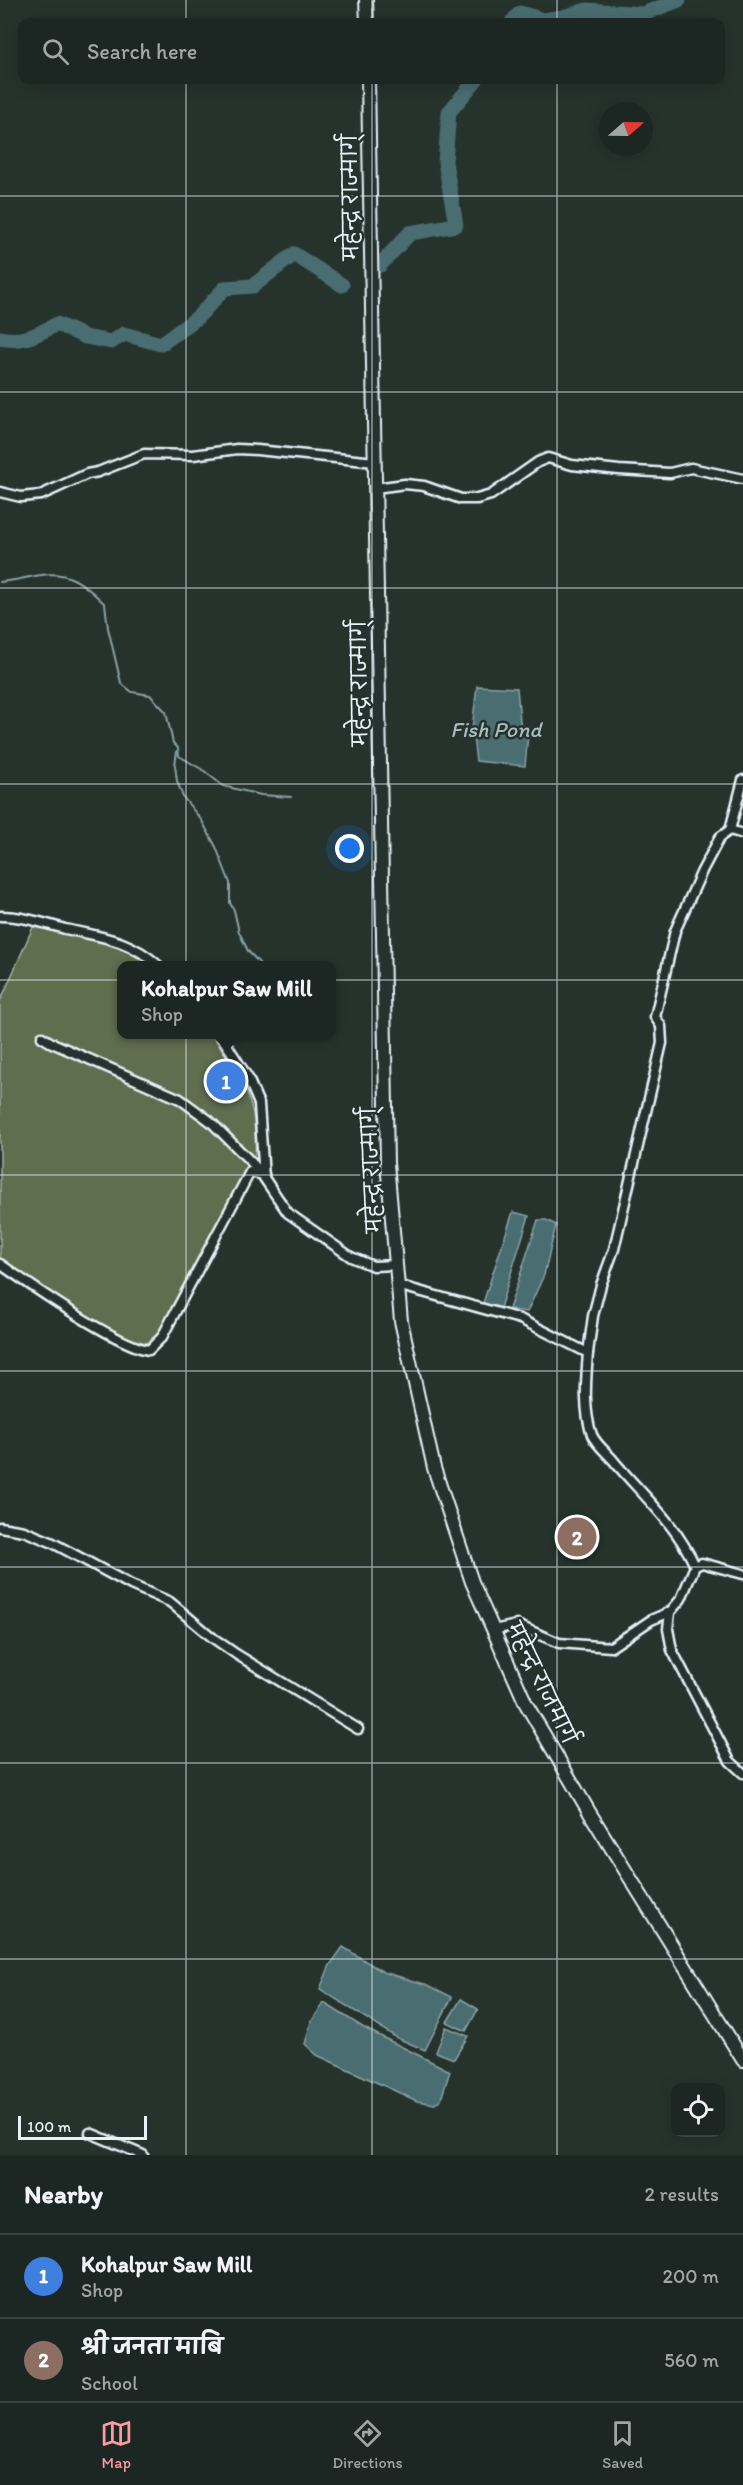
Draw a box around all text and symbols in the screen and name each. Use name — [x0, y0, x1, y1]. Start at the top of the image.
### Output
search box — [18, 18, 725, 84]
icon: search — [39, 35, 72, 68]
text: Search here — [87, 38, 197, 65]
north arrow — [599, 102, 653, 156]
street label: महेन्द्र राज्मार्ग् — [331, 132, 368, 261]
street label: महेन्द्र राज्मार्ग् — [340, 618, 377, 747]
water label: Fish Pond — [450, 716, 543, 743]
your location — [335, 834, 364, 863]
popup — [117, 961, 336, 1039]
text: Kohalpur Saw Mill — [141, 975, 312, 1002]
text: Shop — [141, 1002, 183, 1026]
pin: 1 — [206, 1058, 246, 1104]
street label: महेन्द्र राज्मार्ग् — [350, 1105, 391, 1235]
pin: 2 — [558, 1514, 596, 1560]
street label: महेन्द्र राजमार्ग — [501, 1615, 587, 1749]
map controls — [671, 2083, 725, 2137]
button: locate — [671, 2083, 725, 2137]
scale bar — [18, 2113, 147, 2140]
text: 100 m — [27, 2117, 71, 2136]
text: Nearby — [24, 2178, 103, 2210]
text: 2 results — [645, 2182, 719, 2206]
text: Kohalpur Saw Mill — [81, 2251, 252, 2278]
text: 1 — [39, 2264, 48, 2288]
text: 200 m — [663, 2264, 719, 2288]
text: Shop — [81, 2278, 123, 2302]
text: श्री जनता माबि — [81, 2333, 223, 2360]
text: 2 — [38, 2348, 49, 2372]
text: 560 m — [664, 2348, 719, 2372]
text: School — [81, 2371, 138, 2395]
tab: Map — [100, 2417, 133, 2472]
tab: Directions — [332, 2417, 403, 2472]
tab: Saved — [602, 2417, 643, 2472]

